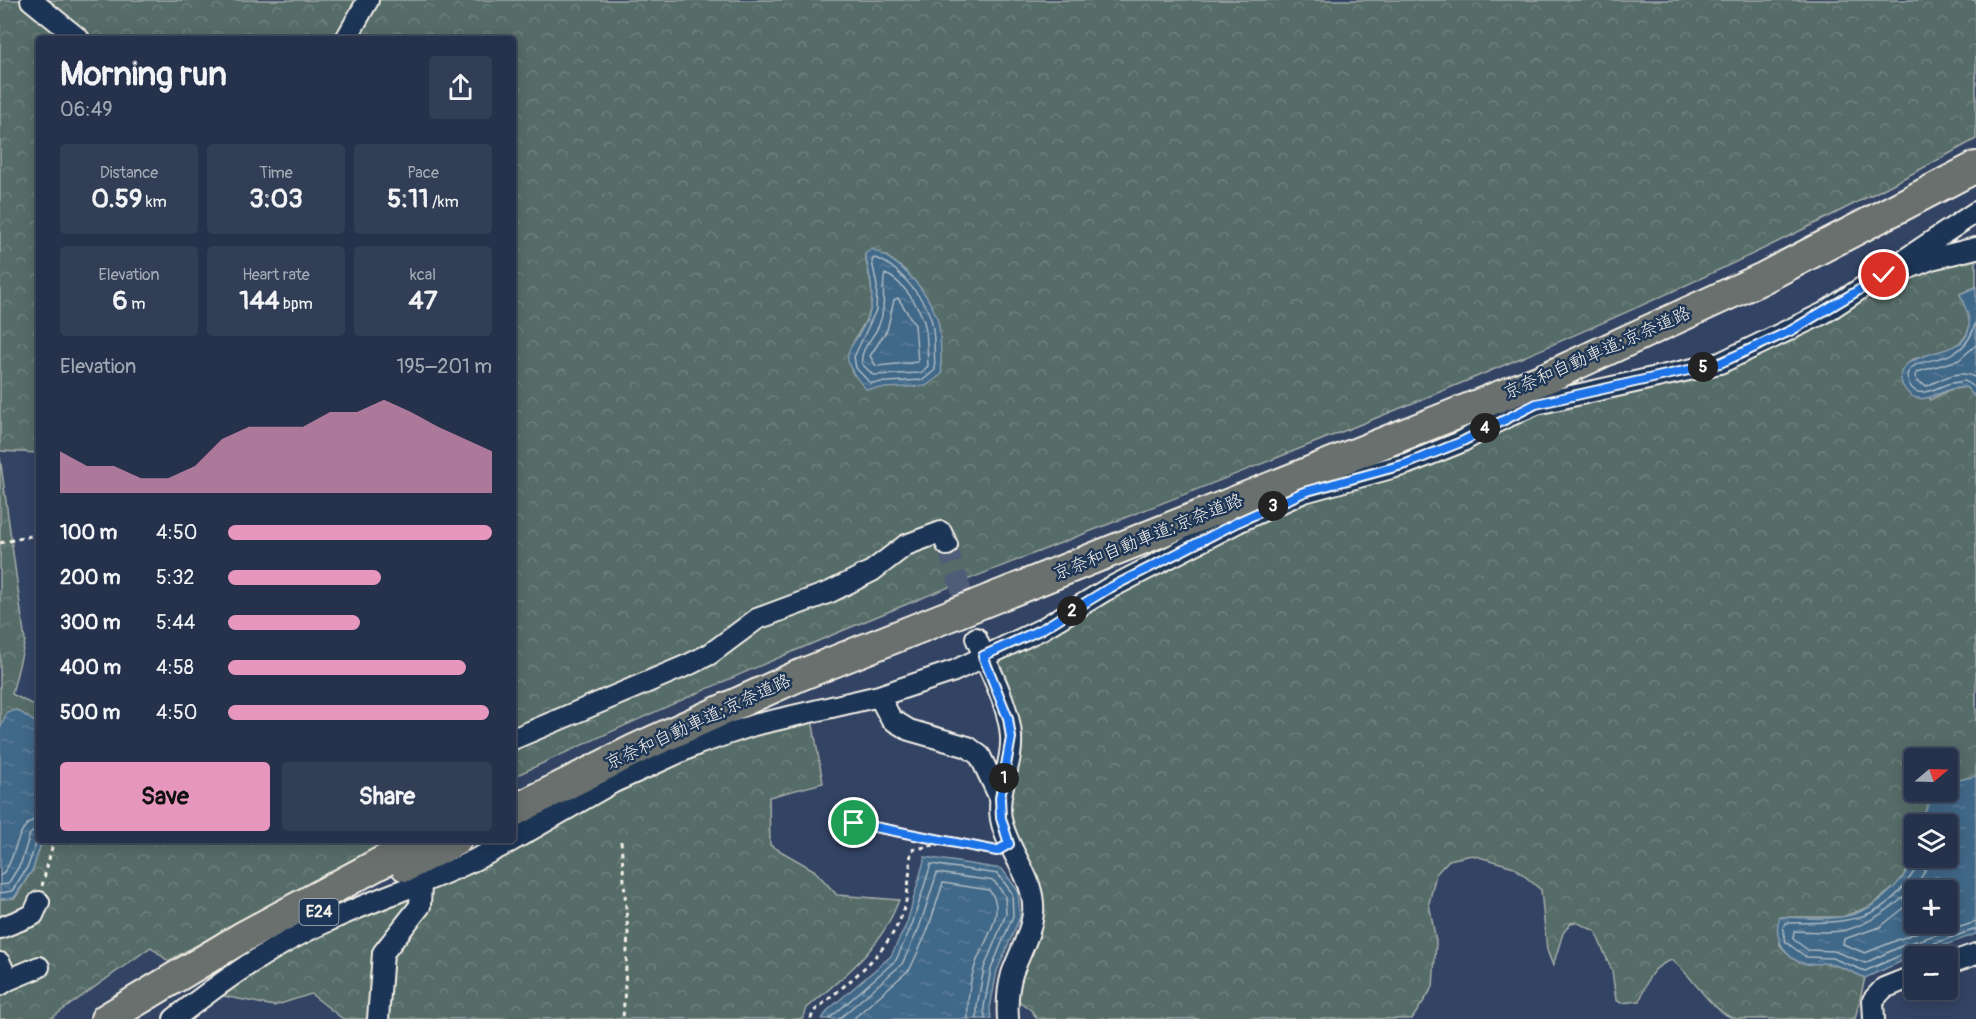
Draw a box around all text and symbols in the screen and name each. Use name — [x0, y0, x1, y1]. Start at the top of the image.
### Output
text: Morning run — [60, 54, 227, 95]
button: share — [429, 56, 492, 119]
text: 06:49 — [60, 97, 113, 122]
text: Distance — [100, 163, 158, 183]
text: Time — [259, 163, 293, 183]
text: Pace — [407, 163, 439, 183]
text: 0.59 — [91, 183, 142, 215]
text: 3:03 — [249, 183, 303, 215]
text: 5:11 — [387, 183, 429, 215]
text: km — [142, 192, 167, 212]
text: /km — [429, 192, 459, 212]
pin — [1858, 249, 1909, 300]
icon: check — [1867, 258, 1900, 291]
text: Elevation — [99, 265, 159, 285]
text: Heart rate — [242, 265, 310, 285]
text: kcal — [410, 265, 436, 285]
text: 6 — [113, 285, 128, 317]
text: 144 — [239, 285, 280, 317]
text: 47 — [409, 285, 437, 317]
text: m — [128, 294, 145, 314]
text: bpm — [280, 294, 313, 314]
street label: 京奈和自動車道;京奈道路 — [1500, 301, 1694, 405]
pin: 5 — [1688, 352, 1718, 382]
text: Elevation — [60, 354, 136, 379]
text: 195–201 m — [397, 354, 492, 379]
text: 5 — [1699, 357, 1707, 377]
pin: 4 — [1470, 413, 1500, 443]
text: 4 — [1480, 418, 1490, 438]
street label: 京奈和自動車道;京奈道路 — [1050, 488, 1246, 586]
pin: 3 — [1258, 491, 1288, 521]
text: 3 — [1269, 496, 1277, 516]
text: 100 m — [60, 520, 117, 545]
text: 4:50 — [156, 520, 197, 545]
text: 200 m — [60, 565, 121, 590]
text: 5:32 — [156, 565, 195, 590]
pin: 2 — [1057, 596, 1087, 626]
text: 2 — [1068, 601, 1076, 621]
text: 300 m — [60, 610, 121, 635]
text: 5:44 — [156, 610, 195, 635]
text: 400 m — [60, 655, 121, 680]
text: 4:58 — [156, 655, 194, 680]
street label: 京奈和自動車道;京奈道路 — [601, 669, 795, 775]
text: 500 m — [60, 700, 120, 725]
text: 4:50 — [156, 700, 197, 725]
north arrow — [1904, 748, 1958, 802]
map controls — [1904, 748, 1958, 1000]
button: Save — [60, 762, 270, 831]
button: Share — [282, 762, 492, 831]
pin: 1 — [989, 763, 1019, 793]
text: 1 — [1001, 768, 1007, 788]
pin — [828, 797, 879, 848]
icon: arrive — [837, 806, 870, 839]
button: layers — [1904, 814, 1958, 868]
button: + — [1904, 880, 1958, 934]
road number: E24 — [300, 899, 338, 925]
button: − — [1904, 946, 1958, 1000]

